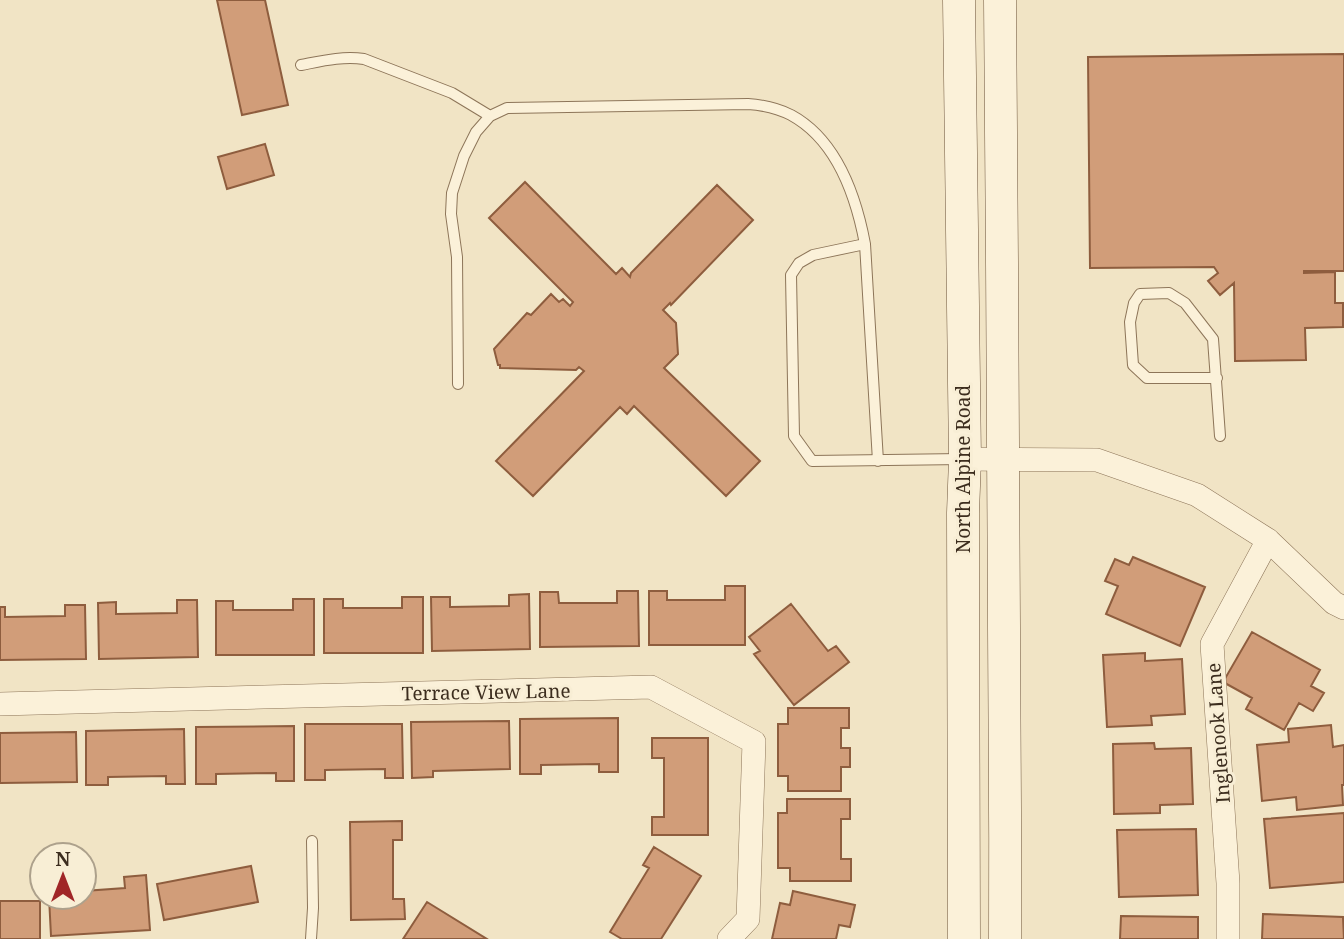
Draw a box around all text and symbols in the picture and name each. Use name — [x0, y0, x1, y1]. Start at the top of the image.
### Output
street label: North Alpine Road — [950, 385, 976, 553]
street label: Inglenook Lane — [1200, 662, 1236, 804]
street label: Terrace View Lane — [401, 678, 571, 706]
north arrow — [28, 841, 98, 911]
text: N — [56, 846, 71, 872]

